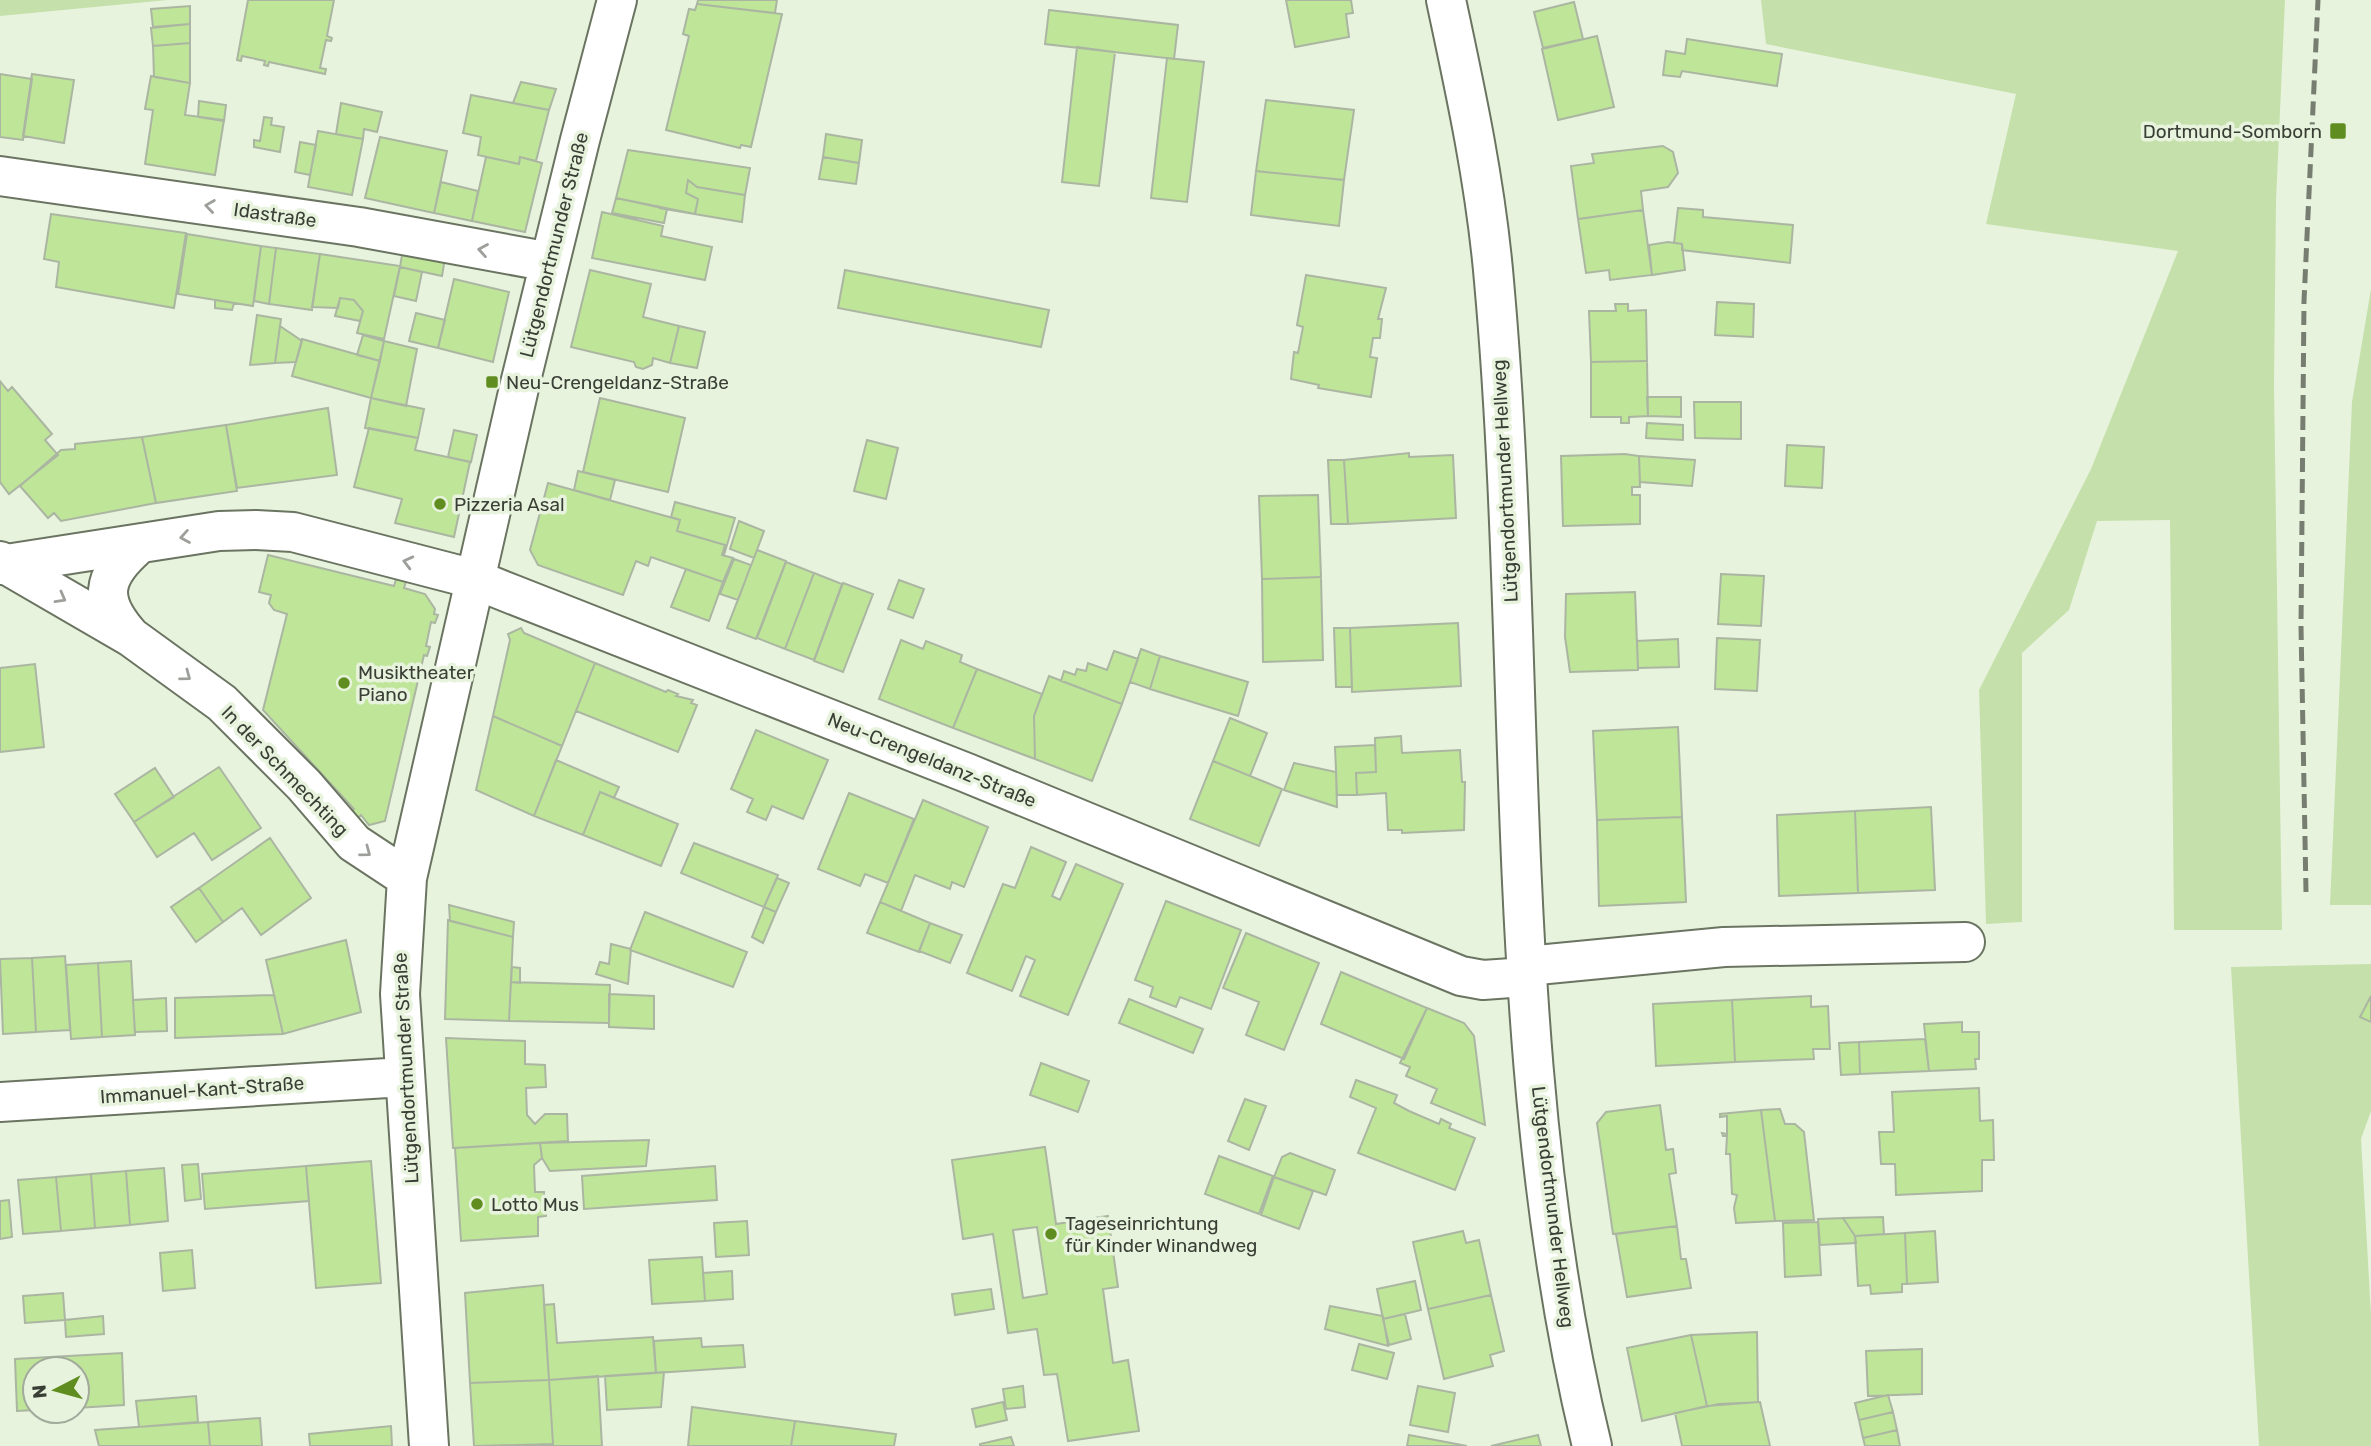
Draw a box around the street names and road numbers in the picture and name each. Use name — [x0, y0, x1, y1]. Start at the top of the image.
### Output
street label: Lütgendortmunder Straße — [515, 130, 593, 360]
street label: Idastraße — [232, 198, 318, 232]
street label: Lütgendortmunder Hellweg — [1487, 359, 1523, 603]
street label: In der Schmechting — [217, 701, 353, 841]
street label: Neu-Crengeldanz-Straße — [824, 708, 1040, 812]
street label: Lütgendortmunder Straße — [388, 952, 424, 1184]
street label: Immanuel-Kant-Straße — [99, 1071, 305, 1109]
street label: Lütgendortmunder Hellweg — [1527, 1085, 1579, 1329]

